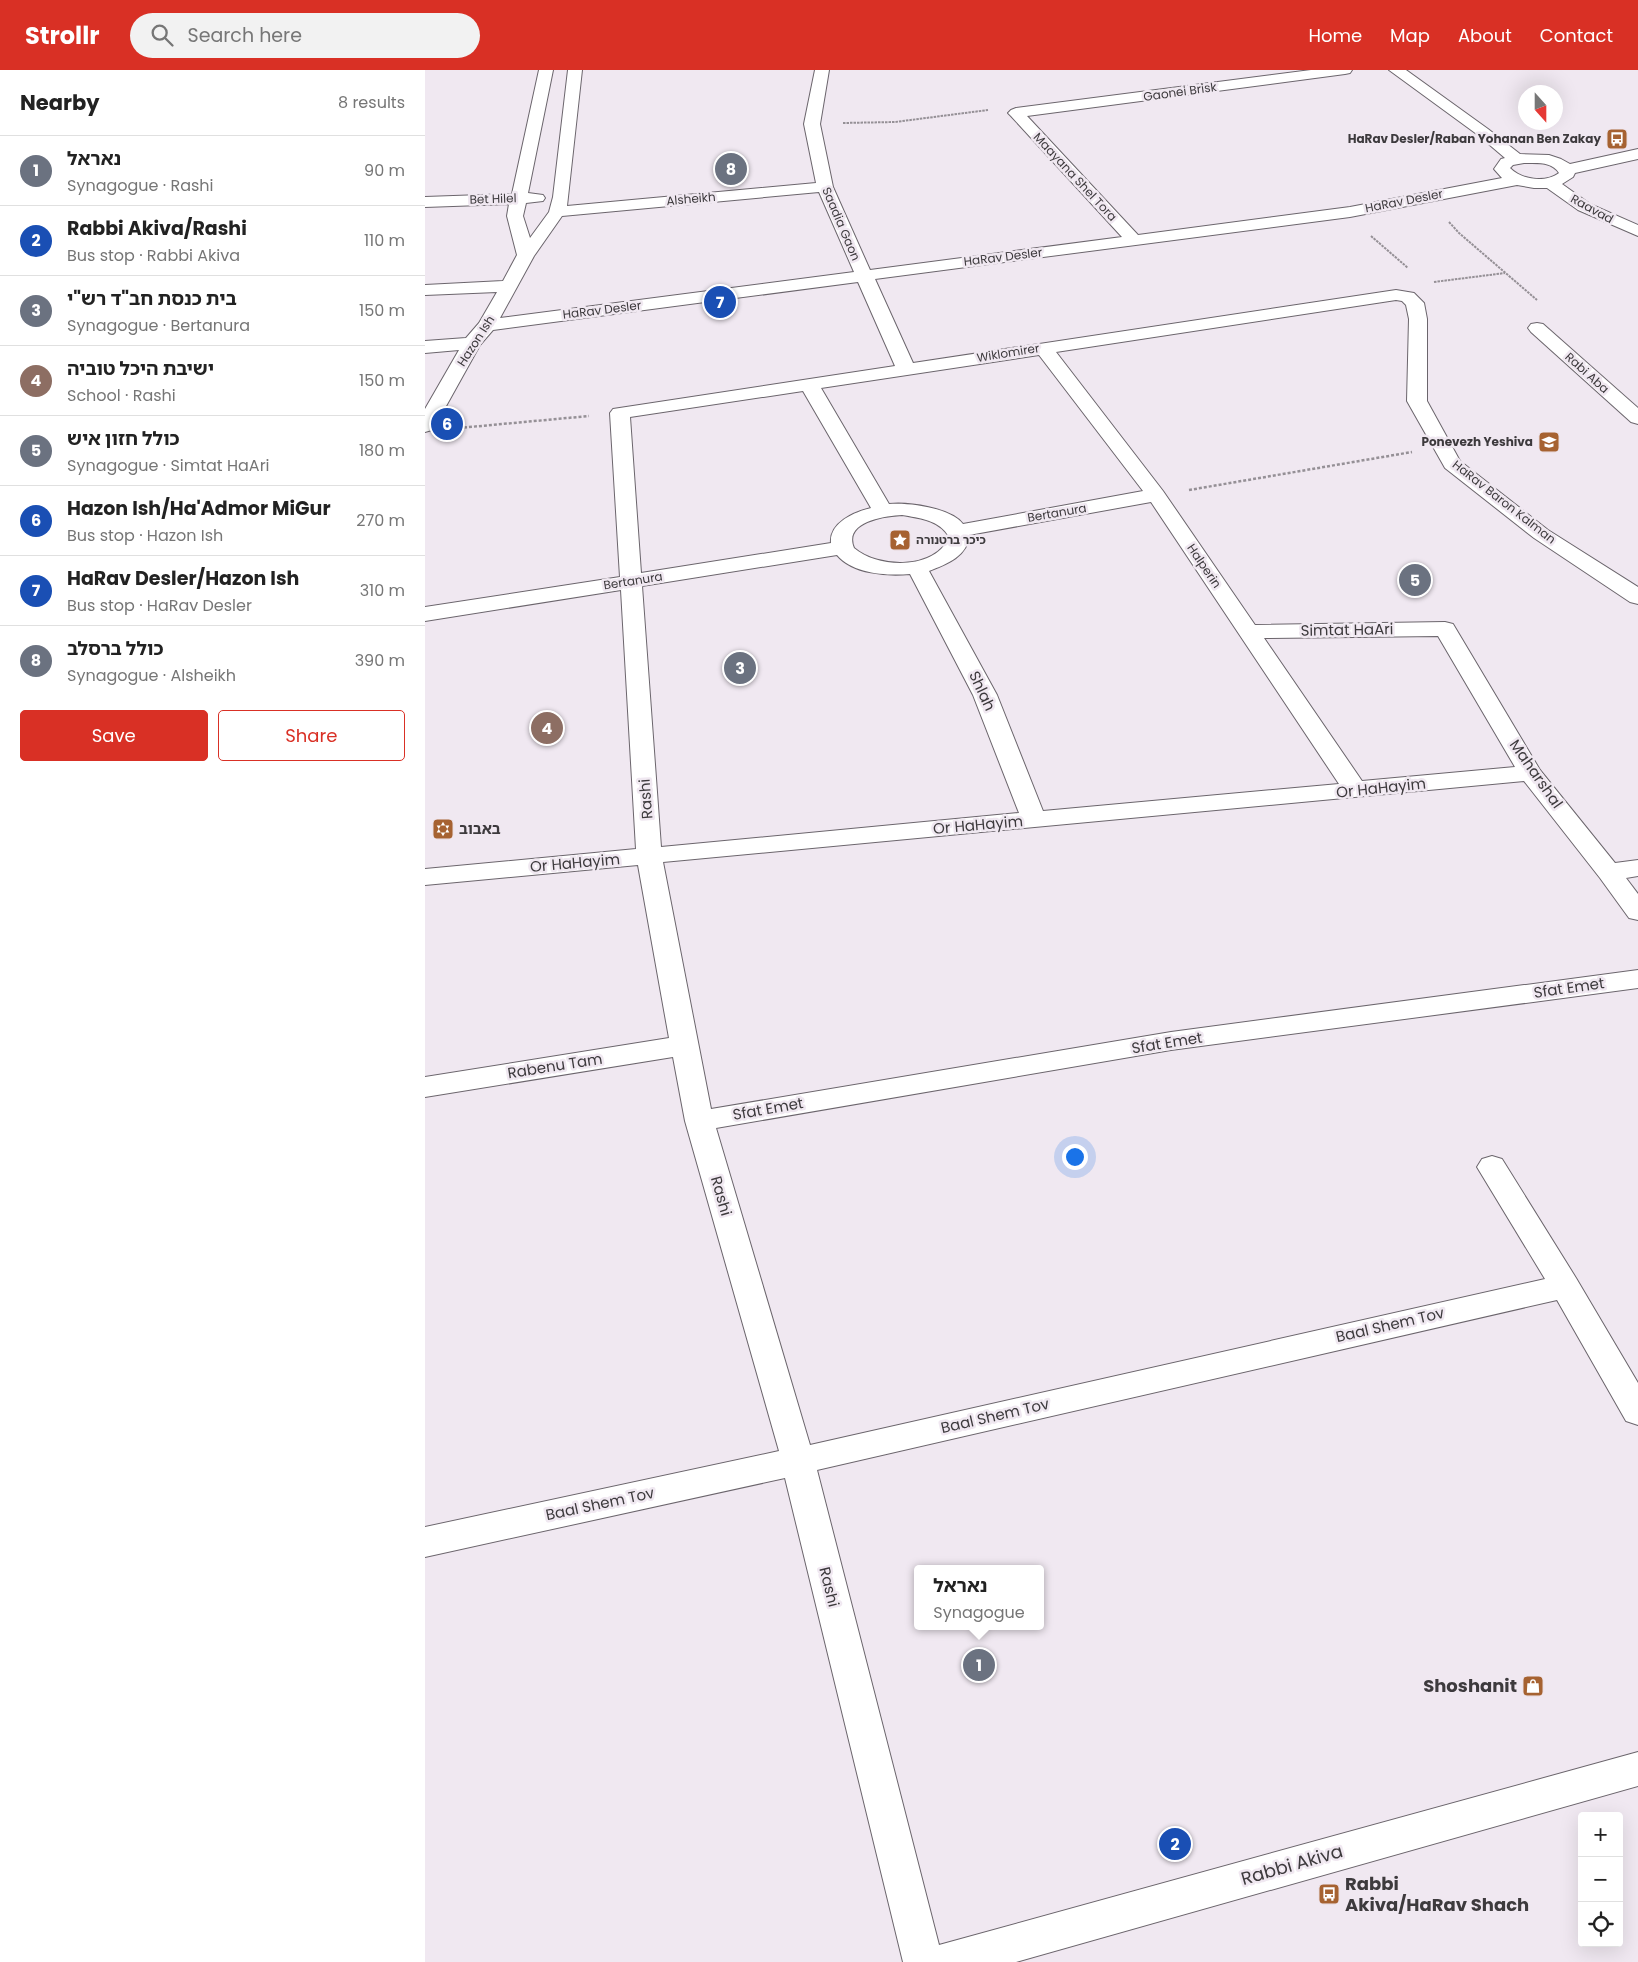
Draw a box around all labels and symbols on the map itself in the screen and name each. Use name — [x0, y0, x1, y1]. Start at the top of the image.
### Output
street label: Gaonei Brisk — [1142, 78, 1218, 105]
north arrow — [1518, 85, 1563, 130]
bus stop icon: HaRav Desler/Raban Yohanan Ben Zakay — [1605, 127, 1629, 151]
street label: Maayana Shel Tora — [1030, 129, 1121, 225]
place label: HaRav Desler/Raban Yohanan Ben Zakay — [1348, 130, 1601, 147]
pin: 8 — [715, 150, 747, 188]
street label: Saadia Gaon — [818, 184, 865, 263]
street label: HaRav Desler — [1364, 185, 1445, 216]
street label: Alsheikh — [666, 188, 716, 209]
street label: Bet Hilel — [469, 189, 517, 208]
street label: Raavad — [1568, 190, 1617, 227]
street label: HaRav Desler — [963, 243, 1044, 270]
pin: 7 — [704, 283, 736, 321]
street label: HaRav Desler — [562, 296, 643, 323]
street label: Hazon Ish — [453, 312, 498, 369]
street label: Wiklomirer — [975, 339, 1041, 366]
street label: Rabi Aba — [1562, 348, 1613, 397]
pin: 6 — [431, 405, 463, 443]
school or university icon: Ponevezh Yeshiva — [1537, 430, 1561, 454]
place label: Ponevezh Yeshiva — [1421, 433, 1533, 450]
street label: HaRav Baron Kalman — [1449, 456, 1559, 547]
street label: Bertanura — [1026, 499, 1088, 526]
place icon: כיכר ברטנורה — [888, 528, 912, 552]
place label: כיכר ברטנורה — [916, 531, 986, 548]
street label: Halperin — [1183, 540, 1225, 591]
pin: 5 — [1399, 561, 1431, 599]
street label: Bertanura — [602, 567, 664, 594]
street label: Simtat HaAri — [1300, 618, 1394, 641]
pin: 3 — [724, 649, 756, 687]
street label: Shlah — [964, 667, 1001, 714]
pin: 4 — [531, 709, 563, 747]
street label: Maharshal — [1505, 735, 1568, 812]
street label: Or HaHayim — [1335, 772, 1427, 803]
street label: Rashi — [634, 778, 657, 820]
street label: Or HaHayim — [932, 810, 1024, 839]
synagogue icon: באבוב — [431, 817, 455, 841]
place label: באבוב — [459, 818, 501, 839]
street label: Or HaHayim — [529, 848, 621, 877]
street label: Sfat Emet — [1532, 972, 1606, 1003]
street label: Sfat Emet — [1130, 1027, 1204, 1058]
street label: Rabenu Tam — [506, 1048, 604, 1083]
street label: Sfat Emet — [731, 1092, 805, 1125]
your location — [1062, 1144, 1088, 1170]
street label: Rashi — [706, 1174, 737, 1218]
street label: Baal Shem Tov — [1334, 1302, 1447, 1347]
street label: Baal Shem Tov — [939, 1393, 1052, 1438]
street label: Baal Shem Tov — [544, 1482, 657, 1525]
street label: Rashi — [814, 1565, 845, 1609]
pin: 1 — [963, 1646, 995, 1684]
place label: Shoshanit — [1423, 1673, 1517, 1698]
shop icon: Shoshanit — [1521, 1674, 1545, 1698]
pin: 2 — [1159, 1825, 1191, 1863]
street label: Rabbi Akiva — [1238, 1838, 1346, 1891]
place label: Rabbi Akiva/HaRav Shach — [1345, 1871, 1529, 1917]
bus stop icon: Rabbi Akiva/HaRav Shach — [1317, 1882, 1341, 1906]

